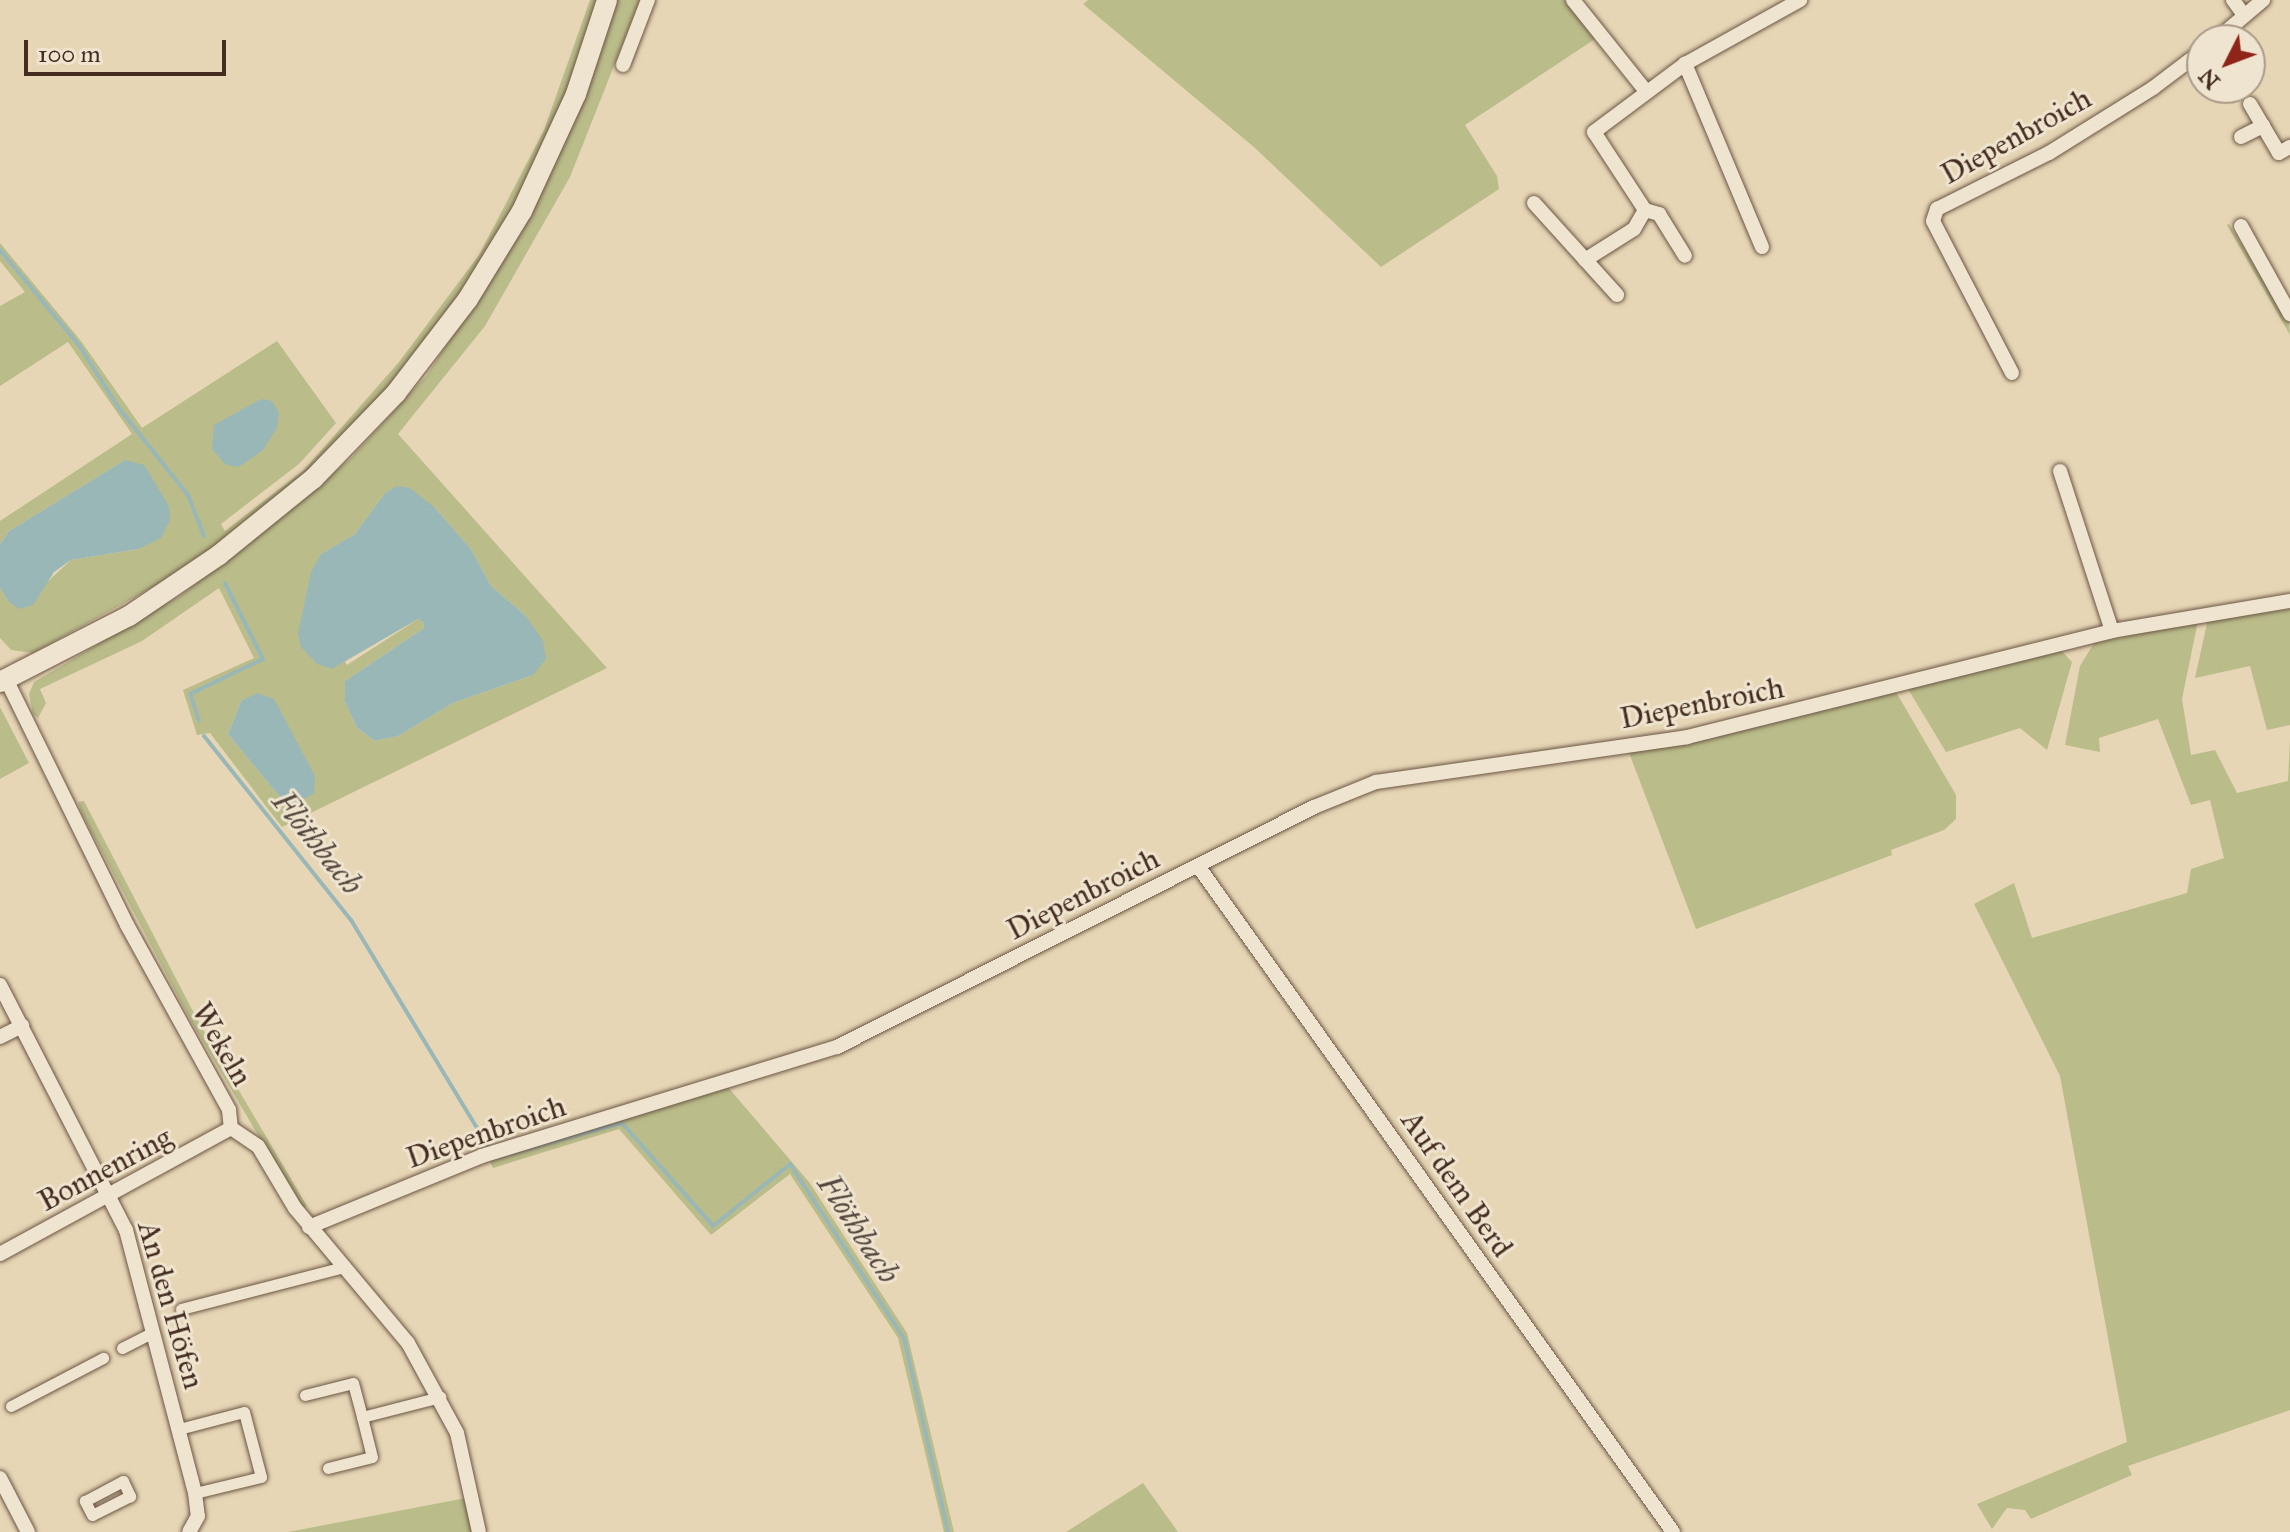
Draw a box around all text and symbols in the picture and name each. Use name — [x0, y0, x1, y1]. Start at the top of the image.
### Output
scale bar — [28, 24, 230, 74]
north arrow — [2186, 24, 2266, 104]
text: 100 m — [38, 39, 101, 69]
text: N — [2193, 63, 2226, 95]
street label: Diepenbroich — [1935, 80, 2097, 192]
street label: Diepenbroich — [1617, 669, 1787, 737]
water label: Flöthbach — [264, 783, 370, 903]
street label: Diepenbroich — [1001, 840, 1165, 948]
street label: Wekeln — [184, 996, 260, 1092]
street label: Diepenbroich — [402, 1088, 570, 1176]
street label: Auf dem Berd — [1393, 1104, 1521, 1264]
street label: Bonnenring — [32, 1119, 178, 1219]
water label: Flöthbach — [809, 1167, 907, 1291]
street label: An den Höfen — [130, 1217, 212, 1393]

